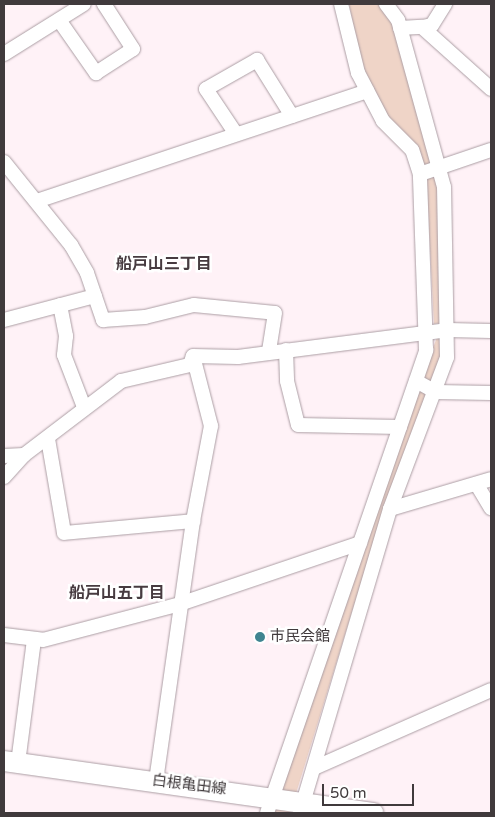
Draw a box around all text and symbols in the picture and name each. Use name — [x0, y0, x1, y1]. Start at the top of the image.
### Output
district label: 船戸山三丁目 — [116, 254, 212, 274]
district label: 船戸山五丁目 — [69, 583, 165, 603]
place label: 市民会館 — [270, 628, 330, 646]
marker: 市民会館 — [254, 631, 266, 643]
street label: 白根亀田線 — [151, 771, 227, 799]
scale bar — [325, 774, 418, 806]
text: 50 m — [330, 784, 367, 802]

